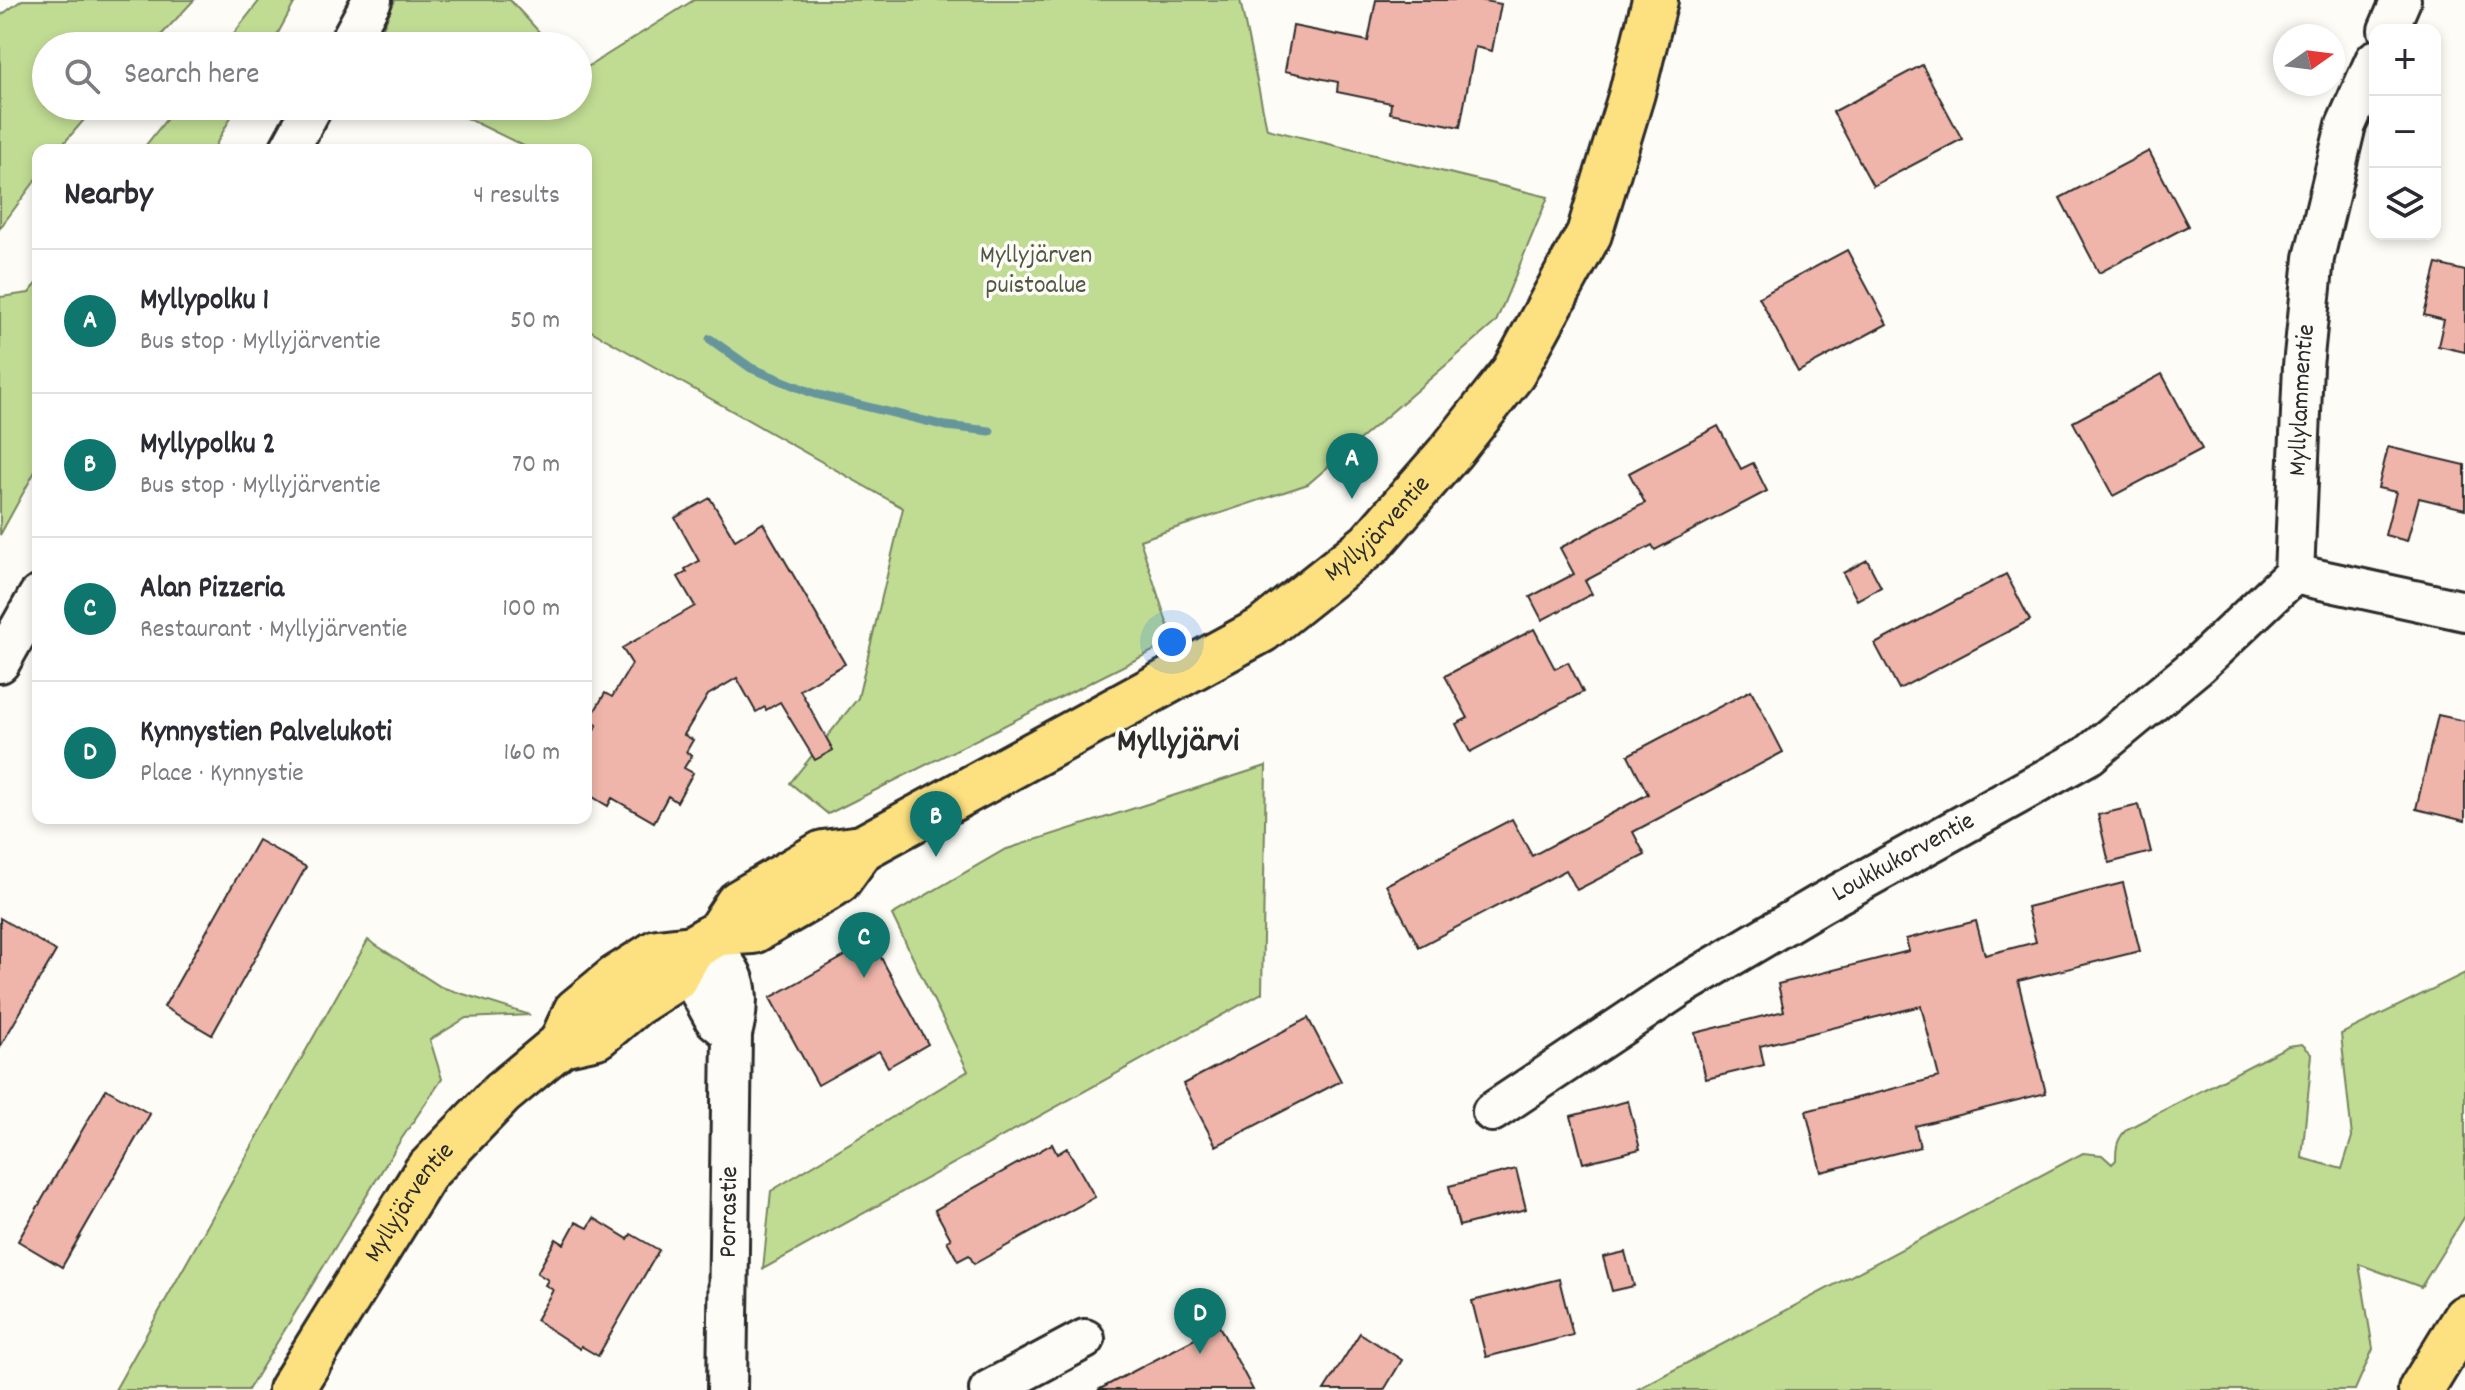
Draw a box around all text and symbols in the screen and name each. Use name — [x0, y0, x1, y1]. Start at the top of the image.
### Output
north arrow — [2273, 24, 2345, 96]
map controls — [2369, 24, 2441, 240]
button: + — [2369, 24, 2441, 96]
search box — [32, 32, 592, 120]
icon: search — [60, 54, 104, 98]
text: Search here — [124, 55, 260, 98]
button: − — [2369, 96, 2441, 168]
button: layers — [2369, 168, 2441, 240]
text: Nearby — [64, 172, 153, 221]
text: 4 results — [473, 178, 560, 215]
park label: Myllyjärven puistoalue — [980, 238, 1092, 305]
text: Myllypolku 1 — [140, 281, 269, 324]
text: A — [83, 303, 97, 340]
text: 50 m — [510, 303, 560, 340]
street label: Myllylammentie — [2280, 322, 2326, 477]
text: Bus stop · Myllyjärventie — [140, 324, 381, 361]
text: Myllypolku 2 — [140, 425, 276, 468]
pin: A — [1326, 433, 1378, 499]
text: B — [84, 447, 96, 484]
text: 70 m — [512, 447, 560, 484]
text: Bus stop · Myllyjärventie — [140, 468, 381, 505]
street label: Myllyjärventie — [1317, 468, 1440, 592]
text: Alan Pizzeria — [140, 569, 284, 612]
text: C — [84, 591, 96, 628]
text: 100 m — [502, 591, 560, 628]
text: Restaurant · Myllyjärventie — [140, 612, 408, 649]
your location — [1152, 622, 1192, 662]
text: Kynnystien Palvelukoti — [140, 713, 392, 756]
district label: Myllyjärvi — [1117, 719, 1240, 768]
text: D — [83, 735, 97, 772]
text: 160 m — [504, 735, 560, 772]
text: Place · Kynnystie — [140, 756, 304, 793]
pin: B — [910, 791, 962, 857]
street label: Loukkukorventie — [1825, 803, 1982, 912]
pin: C — [838, 912, 890, 978]
street label: Myllyjärventie — [356, 1134, 463, 1270]
street label: Porrastie — [710, 1166, 749, 1258]
pin: D — [1174, 1288, 1226, 1354]

